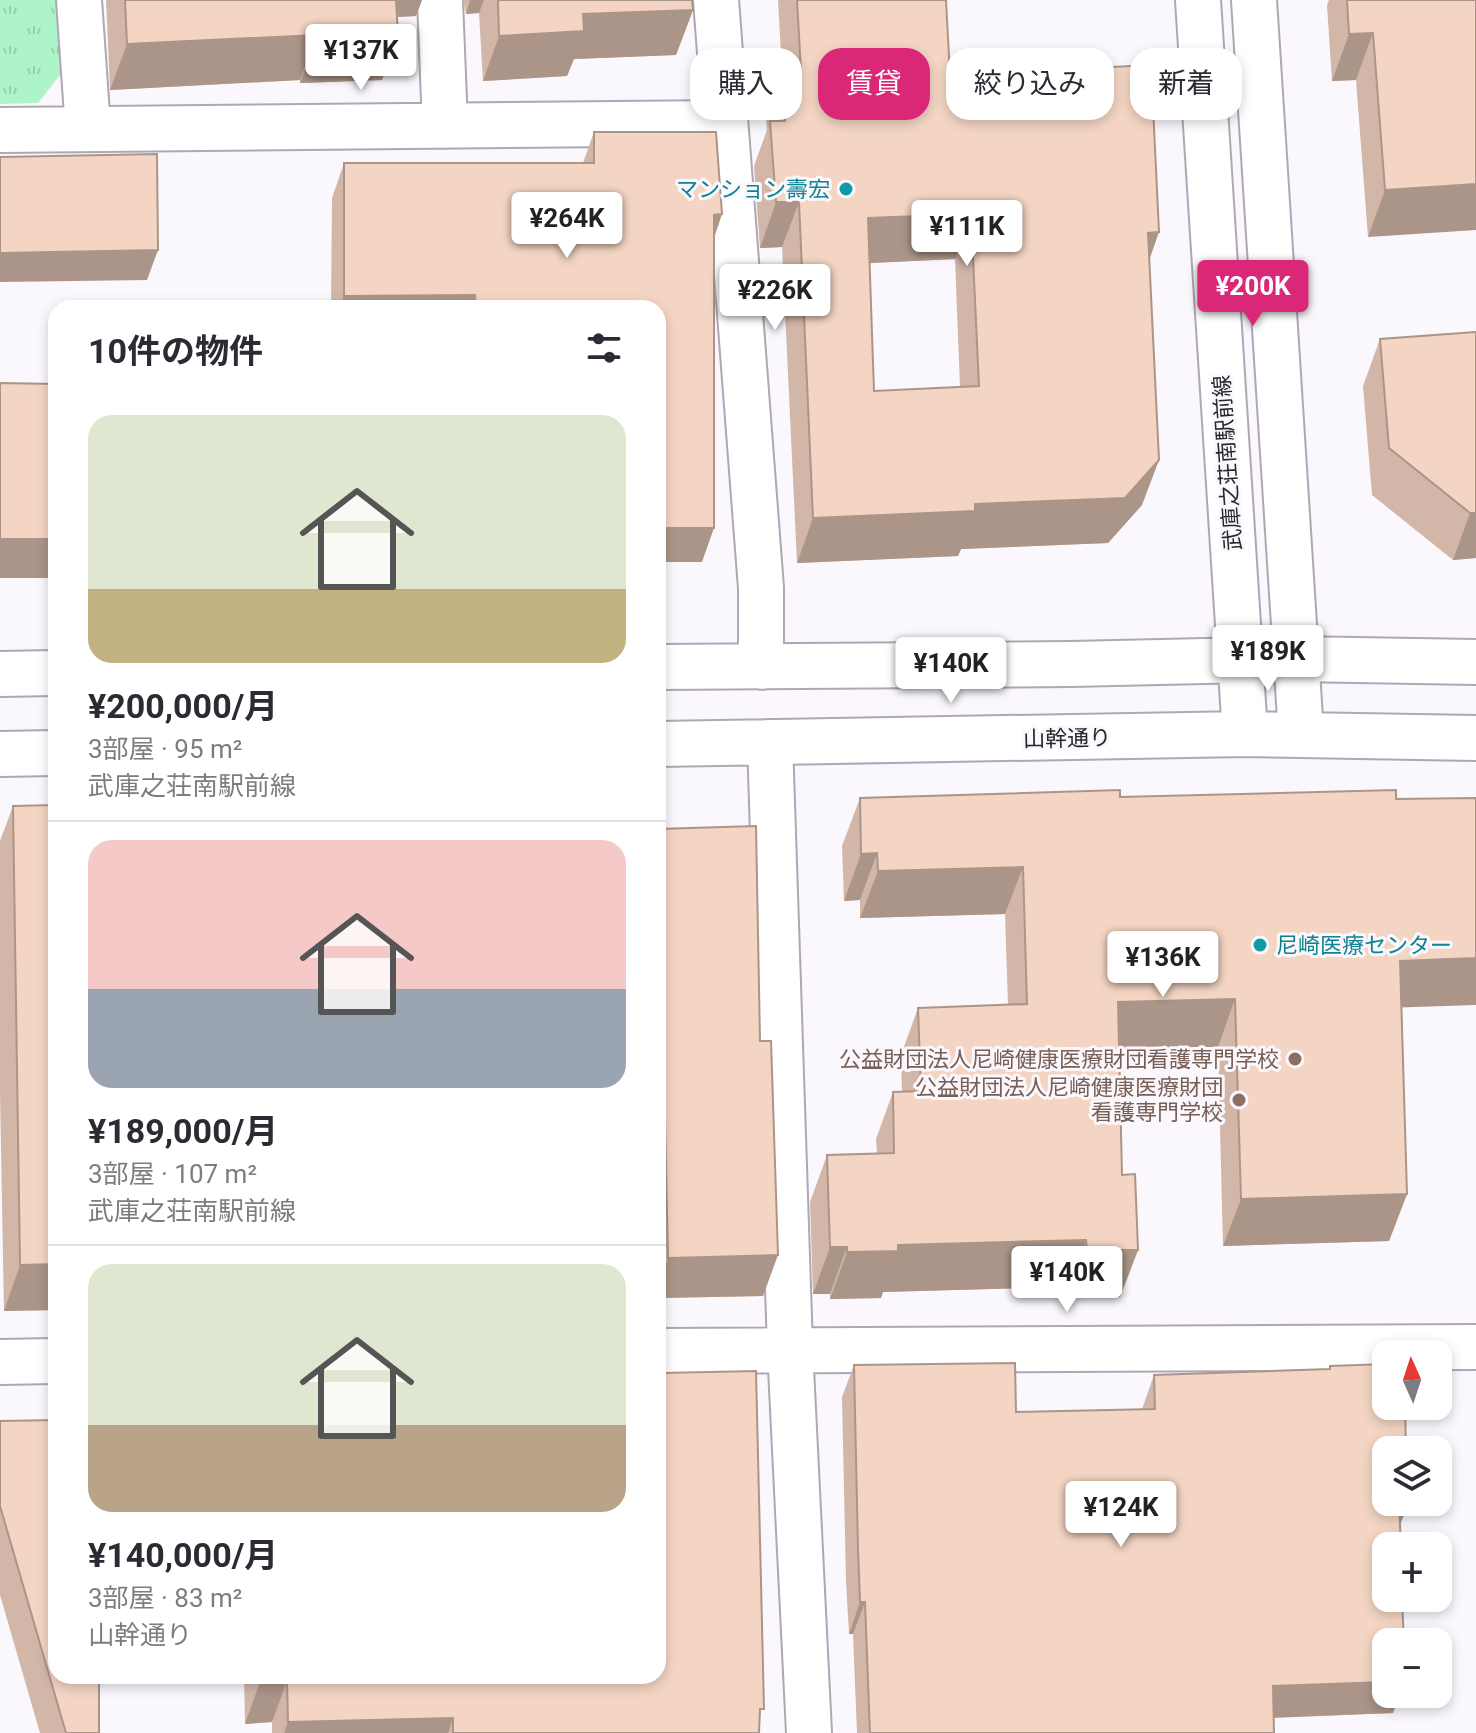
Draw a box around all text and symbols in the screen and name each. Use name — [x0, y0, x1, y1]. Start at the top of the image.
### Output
pin: ¥137K — [305, 24, 417, 92]
text: ¥137K — [323, 35, 399, 65]
chip: 購入 — [690, 48, 802, 120]
chip: 賃貸 — [818, 48, 930, 120]
chip: 絞り込み — [946, 48, 1114, 120]
chip: 新着 — [1130, 48, 1242, 120]
place label: マンション壽宏 — [676, 177, 830, 202]
marker: マンション壽宏 — [837, 180, 855, 198]
pin: ¥264K — [511, 192, 623, 260]
pin: ¥111K — [911, 200, 1023, 268]
text: ¥264K — [529, 203, 605, 233]
text: ¥111K — [929, 211, 1005, 241]
pin: ¥200K — [1197, 260, 1309, 328]
pin: ¥226K — [719, 264, 831, 332]
text: ¥200K — [1215, 271, 1291, 301]
text: ¥226K — [737, 275, 813, 305]
icon: filters — [582, 326, 626, 370]
text: 10件の物件 — [88, 331, 263, 371]
street label: 武庫之荘南駅前線 — [1209, 374, 1246, 552]
icon: home — [285, 467, 429, 611]
pin: ¥189K — [1212, 625, 1324, 693]
text: ¥189K — [1230, 636, 1306, 666]
pin: ¥140K — [895, 637, 1007, 705]
text: ¥140K — [913, 648, 989, 678]
text: ¥200,000/月 — [88, 686, 278, 726]
street label: 山幹通り — [1023, 725, 1111, 752]
text: 3部屋 · 95 m² — [88, 734, 242, 764]
text: 武庫之荘南駅前線 — [88, 771, 296, 801]
icon: home — [285, 892, 429, 1036]
pin: ¥136K — [1107, 931, 1219, 999]
place label: 尼崎医療センター — [1276, 933, 1452, 958]
marker: 尼崎医療センター — [1251, 936, 1269, 954]
text: ¥136K — [1125, 942, 1201, 972]
place label: 公益財団法人尼崎健康医療財団看護専門学校 — [839, 1047, 1279, 1072]
marker: 公益財団法人尼崎健康医療財団看護専門学校 — [1286, 1050, 1304, 1068]
place label: 公益財団法人尼崎健康医療財団 看護専門学校 — [915, 1075, 1223, 1125]
marker: 公益財団法人尼崎健康医療財団 看護専門学校 — [1230, 1091, 1248, 1109]
text: ¥189,000/月 — [88, 1111, 278, 1151]
text: 3部屋 · 107 m² — [88, 1159, 257, 1189]
text: 武庫之荘南駅前線 — [88, 1196, 296, 1226]
pin: ¥140K — [1011, 1246, 1123, 1314]
text: ¥140K — [1029, 1257, 1105, 1287]
icon: home — [285, 1316, 429, 1460]
north arrow — [1372, 1340, 1452, 1420]
map controls — [1372, 1340, 1452, 1708]
button: layers — [1372, 1436, 1452, 1516]
pin: ¥124K — [1065, 1481, 1177, 1549]
text: ¥124K — [1083, 1492, 1159, 1522]
button: + — [1372, 1532, 1452, 1612]
text: ¥140,000/月 — [88, 1535, 278, 1575]
text: 3部屋 · 83 m² — [88, 1583, 242, 1613]
text: 山幹通り — [88, 1620, 192, 1650]
button: − — [1372, 1628, 1452, 1708]

